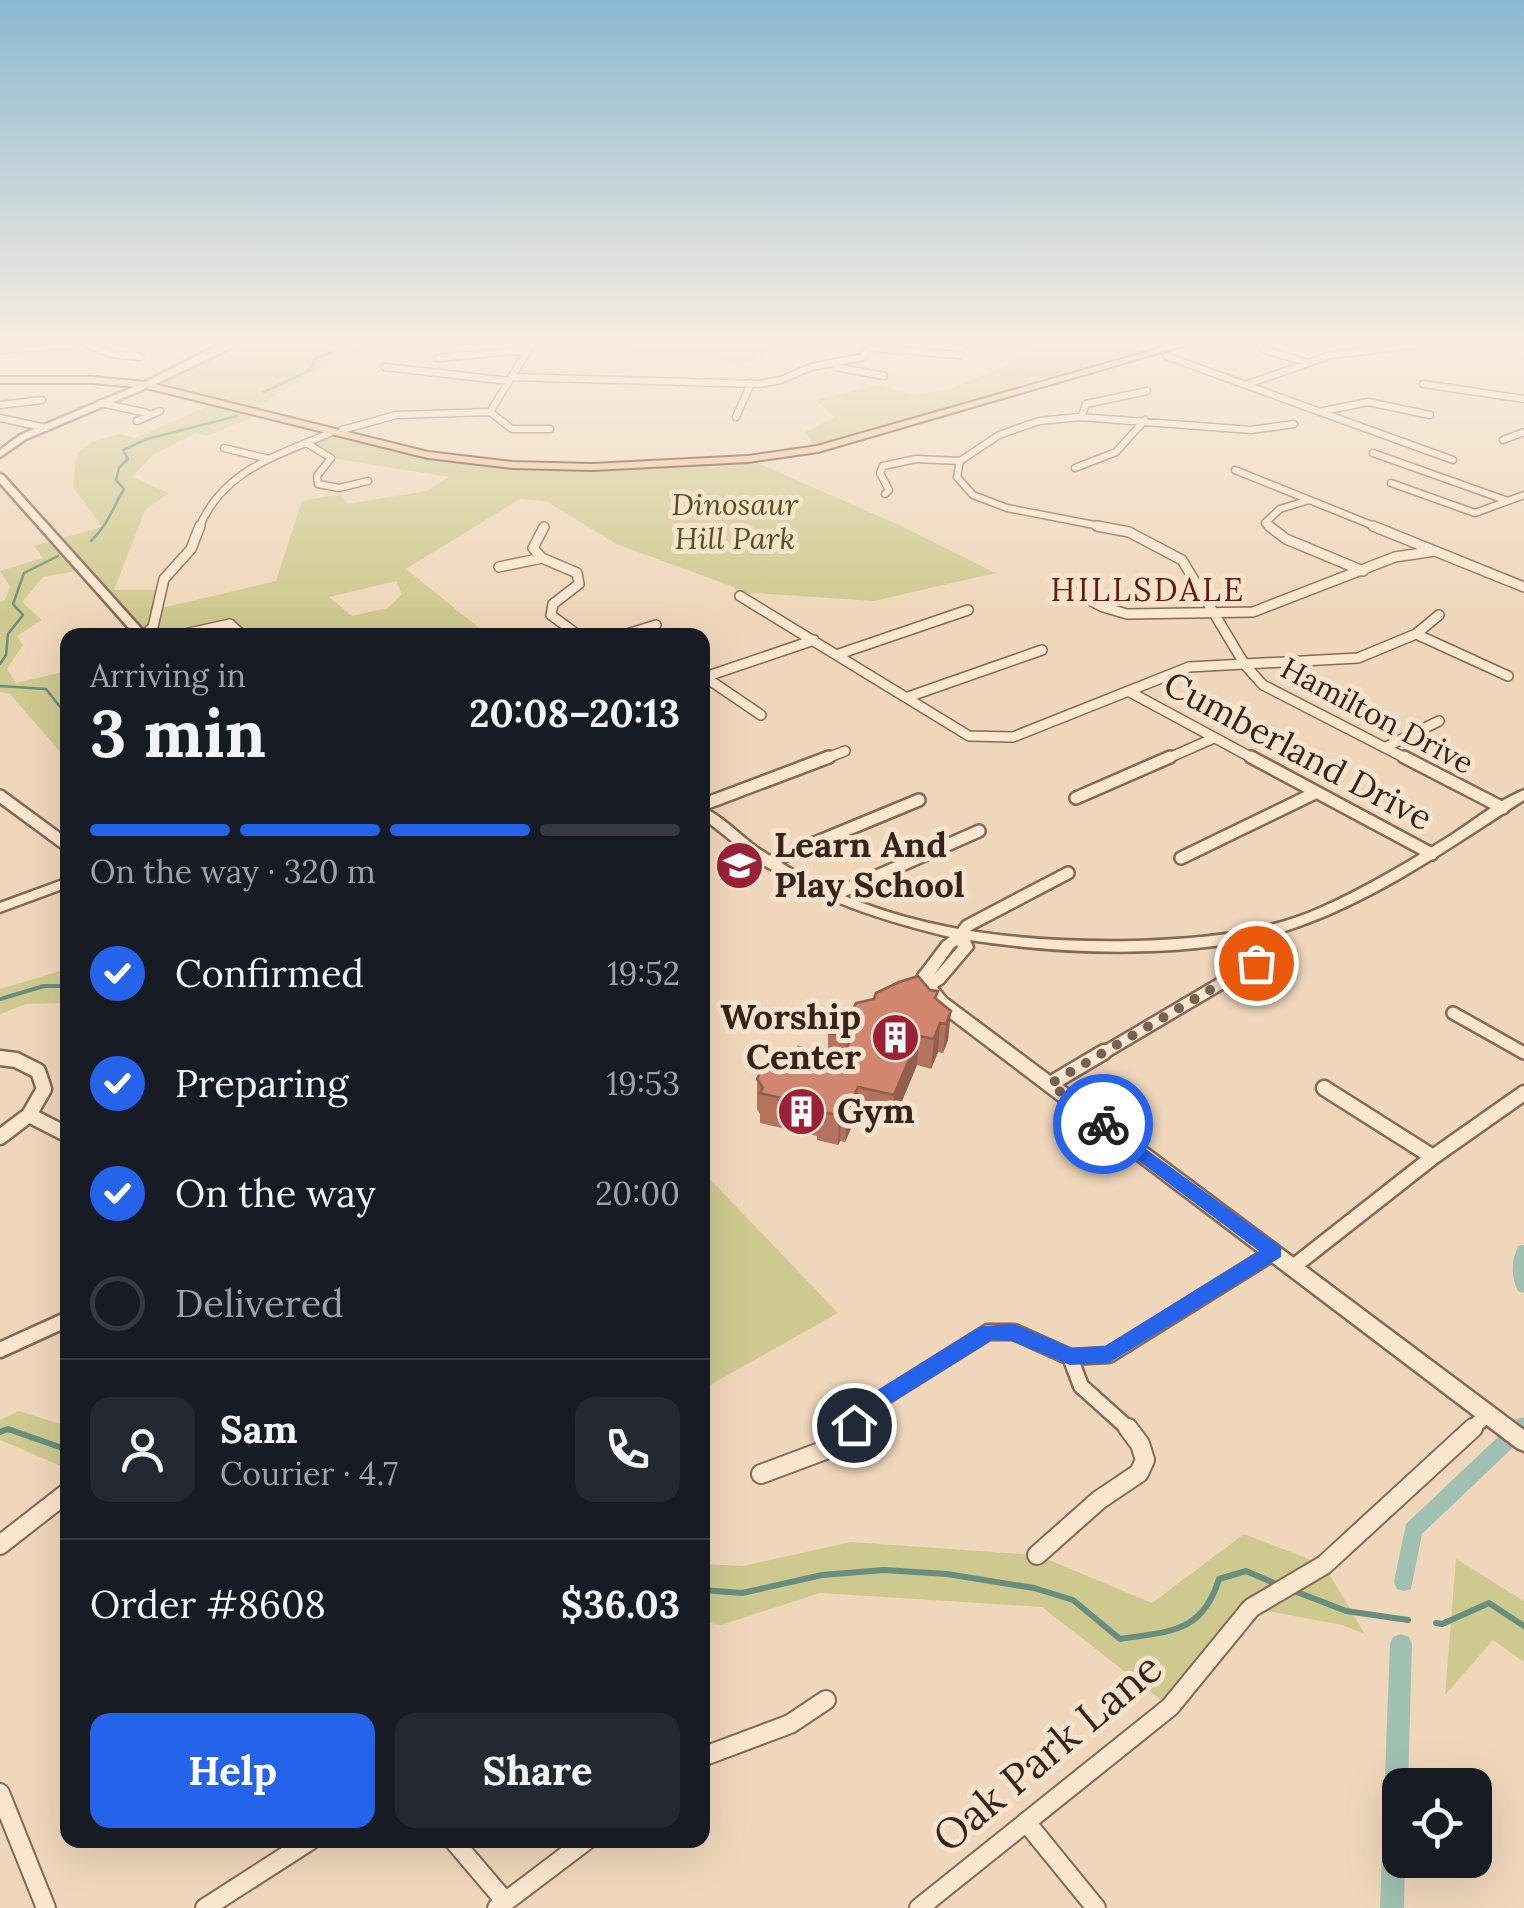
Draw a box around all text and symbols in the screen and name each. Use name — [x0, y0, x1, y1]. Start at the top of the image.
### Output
park label: Dinosaur Hill Park — [672, 485, 799, 557]
district label: HILLSDALE — [1050, 569, 1246, 610]
street label: Hamilton Drive — [1275, 648, 1480, 782]
text: Arriving in — [90, 655, 246, 696]
street label: Cumberland Drive — [1156, 661, 1440, 840]
text: 20:08–20:13 — [469, 689, 680, 737]
text: 3 min — [90, 692, 266, 775]
place label: Learn And Play School — [774, 822, 965, 907]
school or university icon: Learn And Play School — [713, 839, 765, 891]
text: On the way · 320 m — [90, 851, 376, 892]
pin — [1214, 921, 1299, 1006]
icon: bag — [1229, 936, 1284, 991]
icon: check — [90, 946, 145, 1001]
text: Confirmed — [175, 949, 364, 997]
text: 19:52 — [607, 953, 680, 994]
place label: Worship Center — [720, 994, 861, 1079]
building icon: Worship Center — [870, 1011, 922, 1063]
icon: check — [90, 1056, 145, 1111]
text: Preparing — [175, 1059, 348, 1107]
text: 19:53 — [607, 1063, 680, 1104]
courier — [1053, 1074, 1153, 1174]
building icon: Gym — [776, 1085, 828, 1137]
place label: Gym — [837, 1088, 915, 1133]
icon: bike — [1076, 1097, 1131, 1152]
icon: check — [90, 1166, 145, 1221]
text: On the way — [175, 1169, 376, 1217]
text: 20:00 — [595, 1173, 680, 1214]
text: Delivered — [175, 1279, 344, 1327]
pin — [812, 1383, 897, 1468]
button: person — [90, 1397, 195, 1502]
button: phone — [575, 1397, 680, 1502]
icon: home — [827, 1398, 882, 1453]
text: Sam — [220, 1405, 298, 1453]
text: Courier · 4.7 — [220, 1453, 398, 1494]
text: Order #8608 — [90, 1580, 326, 1628]
text: $36.03 — [561, 1580, 680, 1628]
street label: Oak Park Lane — [922, 1641, 1172, 1863]
button: Help — [90, 1713, 375, 1828]
button: Share — [395, 1713, 680, 1828]
map controls — [1382, 1768, 1492, 1878]
button: locate — [1382, 1768, 1492, 1878]

